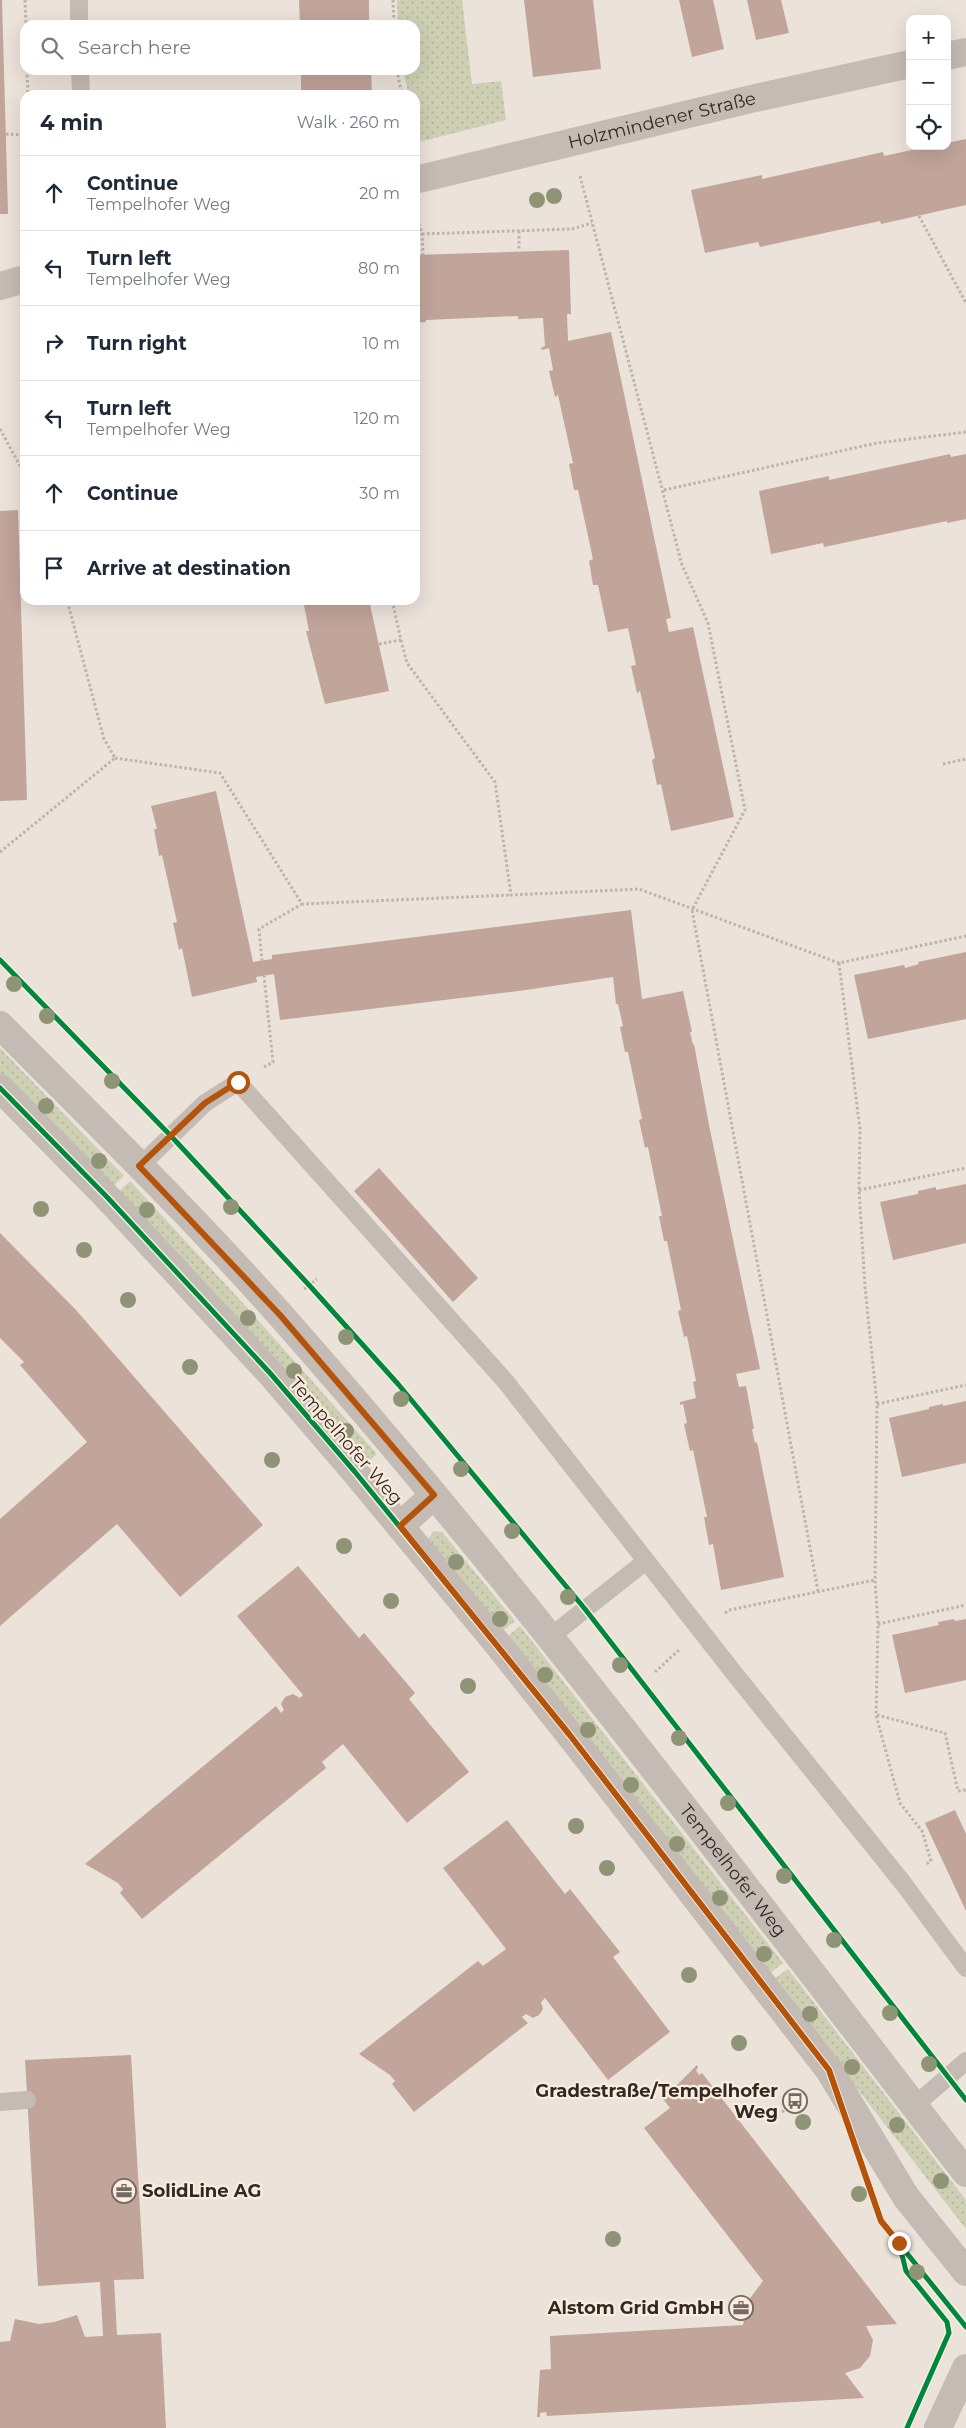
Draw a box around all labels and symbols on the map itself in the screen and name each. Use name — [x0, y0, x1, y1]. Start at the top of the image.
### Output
street label: Holzmindener Straße — [566, 87, 758, 154]
route start — [227, 1071, 250, 1094]
street label: Tempelhofer Weg — [285, 1373, 407, 1509]
street label: Tempelhofer Weg — [675, 1800, 791, 1941]
place label: Gradestraße/Tempelhofer Weg — [535, 2080, 778, 2123]
bus stop icon: Gradestraße/Tempelhofer Weg — [782, 2088, 808, 2114]
office icon: SolidLine AG — [111, 2178, 137, 2204]
place label: SolidLine AG — [142, 2180, 261, 2202]
route end — [888, 2232, 911, 2255]
office icon: Alstom Grid GmbH — [728, 2295, 754, 2321]
place label: Alstom Grid GmbH — [547, 2297, 724, 2319]

